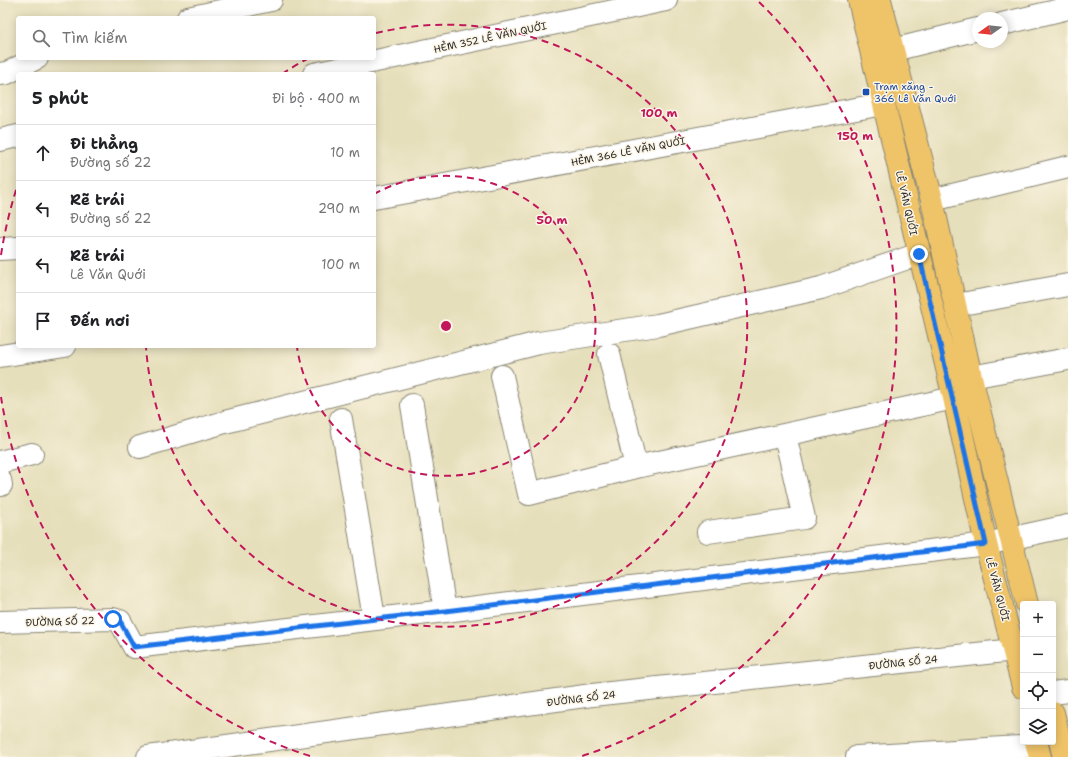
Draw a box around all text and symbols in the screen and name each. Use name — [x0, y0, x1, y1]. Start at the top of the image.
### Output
north arrow — [972, 12, 1008, 48]
search box — [16, 16, 376, 60]
street label: HẺM 352 LÊ VĂN QUỚI — [432, 19, 548, 56]
icon: search — [30, 27, 52, 49]
text: Tìm kiếm — [62, 28, 127, 48]
place label: Trạm xăng - 366 Lê Văn Quới — [874, 80, 957, 105]
text: 5 phút — [32, 87, 89, 109]
marker: Trạm xăng - 366 Lê Văn Quới — [861, 87, 871, 97]
text: Đi bộ · 400 m — [272, 90, 360, 107]
text: 100 m — [641, 105, 678, 121]
text: 150 m — [837, 128, 873, 144]
text: Đi thẳng — [70, 134, 138, 154]
street label: HẺM 366 LÊ VĂN QUỚI — [570, 134, 687, 169]
icon: ahead — [32, 142, 54, 164]
text: 10 m — [330, 144, 360, 161]
text: Đường số 22 — [70, 154, 151, 171]
street label: LÊ VĂN QUỚI — [893, 169, 920, 237]
text: Rẽ trái — [70, 190, 125, 210]
icon: left — [32, 198, 54, 220]
text: 290 m — [318, 200, 360, 217]
text: Đường số 22 — [70, 210, 151, 227]
text: 50 m — [537, 212, 568, 228]
route end — [910, 245, 928, 263]
text: Rẽ trái — [70, 246, 125, 266]
icon: left — [32, 254, 54, 276]
text: 100 m — [321, 256, 360, 273]
text: Lê Văn Quới — [70, 266, 146, 283]
icon: arrive — [32, 310, 54, 332]
text: Đến nơi — [70, 311, 129, 331]
centre of rings — [439, 319, 453, 333]
street label: LÊ VĂN QUỚI — [983, 556, 1012, 623]
map controls — [1020, 601, 1056, 745]
button: + — [1020, 601, 1056, 637]
route start — [104, 610, 122, 628]
street label: ĐƯỜNG SỐ 22 — [25, 613, 95, 629]
button: − — [1020, 637, 1056, 673]
street label: ĐƯỜNG SỐ 24 — [868, 651, 938, 673]
button: locate — [1020, 673, 1056, 709]
street label: ĐƯỜNG SỐ 24 — [546, 687, 616, 709]
button: layers — [1020, 709, 1056, 745]

